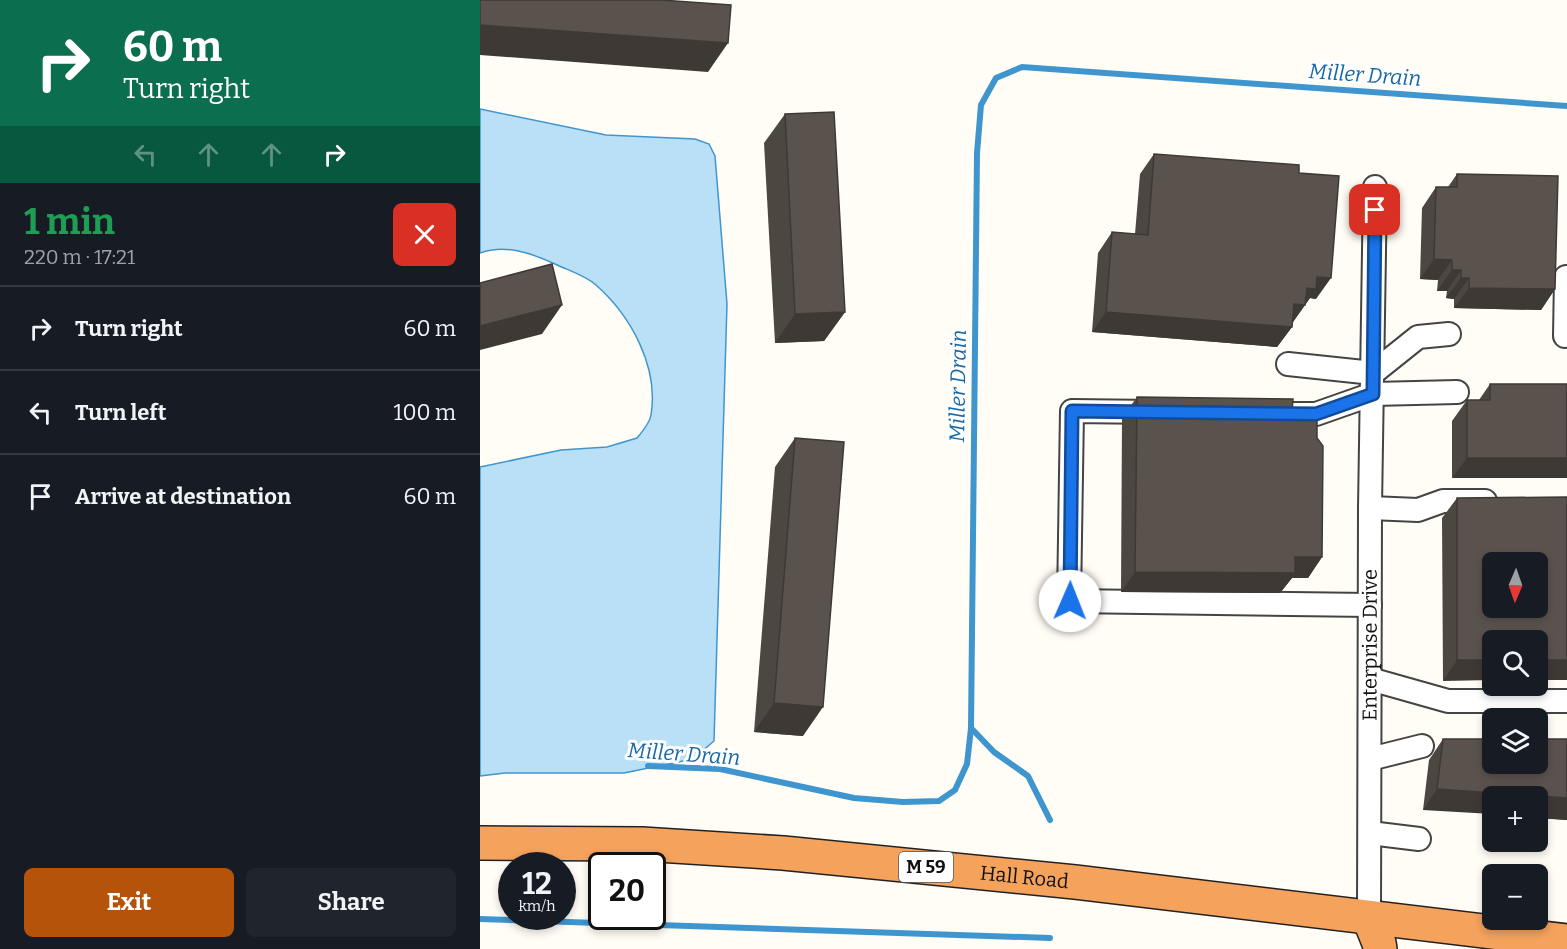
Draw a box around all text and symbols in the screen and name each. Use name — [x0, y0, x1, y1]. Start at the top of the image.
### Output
text: 60 m — [123, 22, 222, 72]
icon: right — [24, 24, 102, 102]
water label: Miller Drain — [1308, 58, 1422, 92]
text: Turn right — [123, 73, 250, 105]
icon: left — [129, 138, 162, 171]
icon: ahead — [192, 138, 225, 171]
icon: ahead — [255, 138, 288, 171]
icon: right — [318, 138, 351, 171]
pin — [1349, 184, 1400, 235]
icon: arrive — [1358, 193, 1391, 226]
text: 1 min — [24, 200, 115, 244]
button: close — [393, 203, 456, 266]
text: 220 m · 17:21 — [24, 245, 135, 269]
icon: right — [24, 312, 57, 345]
text: Turn right — [75, 315, 183, 342]
text: 60 m — [404, 315, 456, 342]
water label: Miller Drain — [944, 329, 972, 443]
icon: left — [24, 396, 57, 429]
text: Turn left — [75, 399, 167, 426]
text: 100 m — [393, 399, 456, 426]
icon: arrive — [24, 480, 57, 513]
text: Arrive at destination — [75, 483, 291, 510]
text: 60 m — [404, 483, 456, 510]
north arrow — [1482, 552, 1548, 618]
map controls — [1482, 552, 1548, 930]
position arrow — [1038, 569, 1102, 633]
street label: Enterprise Drive — [1357, 569, 1382, 721]
button: search — [1482, 630, 1548, 696]
button: layers — [1482, 708, 1548, 774]
water label: Miller Drain — [627, 737, 741, 771]
button: + — [1482, 786, 1548, 852]
speed limit sign: 20 — [588, 852, 666, 930]
road number: M 59 — [899, 852, 953, 882]
street label: Hall Road — [979, 861, 1070, 893]
button: − — [1482, 864, 1548, 930]
text: 12 — [522, 866, 552, 902]
button: Exit — [24, 868, 234, 937]
button: Share — [246, 868, 456, 937]
text: km/h — [518, 897, 556, 915]

